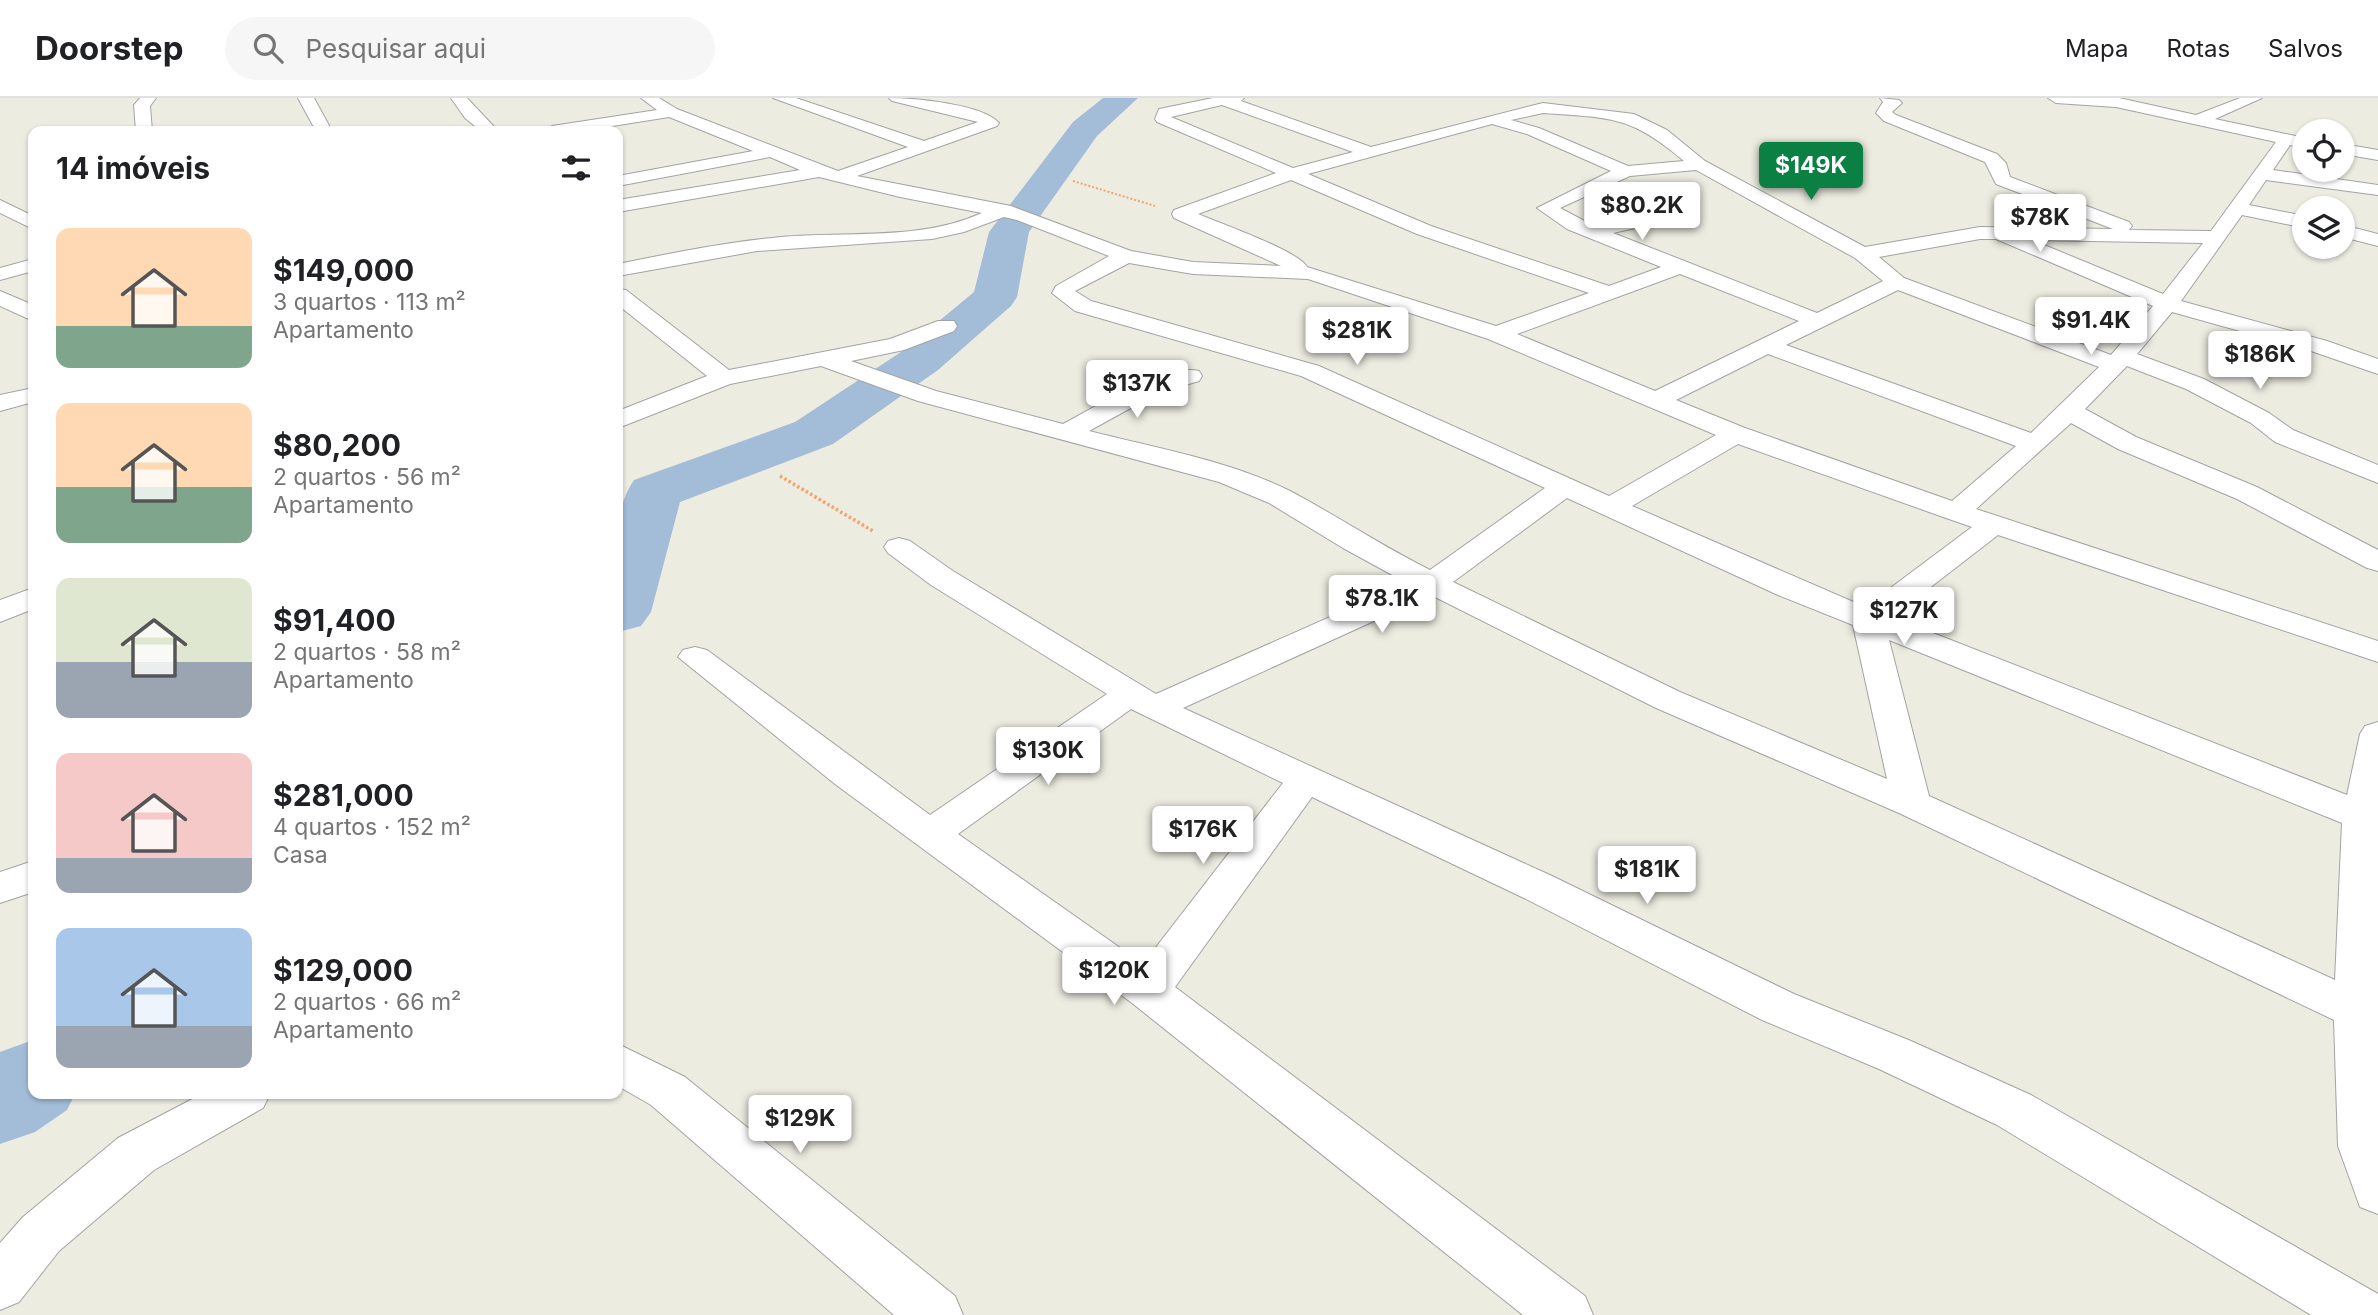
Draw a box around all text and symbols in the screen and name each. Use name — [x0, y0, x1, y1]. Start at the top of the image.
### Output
search box — [225, 17, 715, 80]
text: Doorstep — [35, 28, 183, 68]
icon: search — [249, 29, 287, 67]
text: Pesquisar aqui — [305, 33, 486, 64]
text: Mapa — [2065, 34, 2129, 63]
text: Rotas — [2167, 34, 2230, 63]
text: Salvos — [2268, 34, 2343, 63]
map controls — [2292, 119, 2355, 259]
button: locate — [2292, 119, 2355, 182]
pin: $149K — [1762, 142, 1860, 202]
icon: filters — [557, 149, 595, 187]
text: 14 imóveis — [56, 150, 210, 186]
text: $149K — [1775, 151, 1847, 179]
pin: $80.2K — [1585, 183, 1699, 242]
text: $80.2K — [1600, 191, 1684, 219]
pin: $78K — [1999, 194, 2081, 254]
button: layers — [2292, 196, 2355, 259]
text: $78K — [2010, 203, 2070, 231]
text: $149,000 — [273, 252, 414, 288]
icon: home — [112, 256, 196, 340]
text: 3 quartos · 113 m² — [273, 288, 466, 316]
pin: $91.4K — [2034, 298, 2148, 357]
text: $91.4K — [2051, 306, 2131, 334]
pin: $281K — [1308, 308, 1406, 367]
text: Apartamento — [273, 316, 414, 344]
text: $281K — [1322, 316, 1392, 344]
pin: $186K — [2211, 331, 2309, 391]
text: $186K — [2224, 340, 2296, 368]
pin: $137K — [1088, 360, 1186, 420]
text: $137K — [1102, 369, 1172, 397]
text: $80,200 — [273, 427, 401, 463]
icon: home — [112, 431, 196, 515]
text: 2 quartos · 56 m² — [273, 463, 461, 491]
text: Apartamento — [273, 491, 414, 519]
pin: $78.1K — [1325, 575, 1439, 635]
text: $78.1K — [1345, 584, 1419, 612]
pin: $127K — [1855, 588, 1953, 647]
text: $127K — [1869, 596, 1939, 624]
text: $91,400 — [273, 602, 396, 638]
icon: home — [112, 606, 196, 690]
text: 2 quartos · 58 m² — [273, 638, 461, 666]
text: Apartamento — [273, 666, 414, 694]
pin: $130K — [999, 728, 1097, 787]
text: $130K — [1012, 736, 1084, 764]
text: $281,000 — [273, 777, 414, 813]
icon: home — [112, 781, 196, 865]
pin: $176K — [1154, 806, 1252, 866]
text: 4 quartos · 152 m² — [273, 813, 471, 841]
text: $176K — [1168, 815, 1238, 843]
text: Casa — [273, 841, 328, 869]
pin: $181K — [1598, 846, 1696, 906]
text: $181K — [1614, 855, 1680, 883]
pin: $120K — [1065, 948, 1163, 1007]
text: $129,000 — [273, 952, 413, 988]
icon: home — [112, 956, 196, 1040]
text: $120K — [1078, 956, 1150, 984]
text: 2 quartos · 66 m² — [273, 988, 461, 1016]
text: Apartamento — [273, 1016, 414, 1044]
pin: $129K — [751, 1096, 849, 1155]
text: $129K — [765, 1104, 835, 1132]

